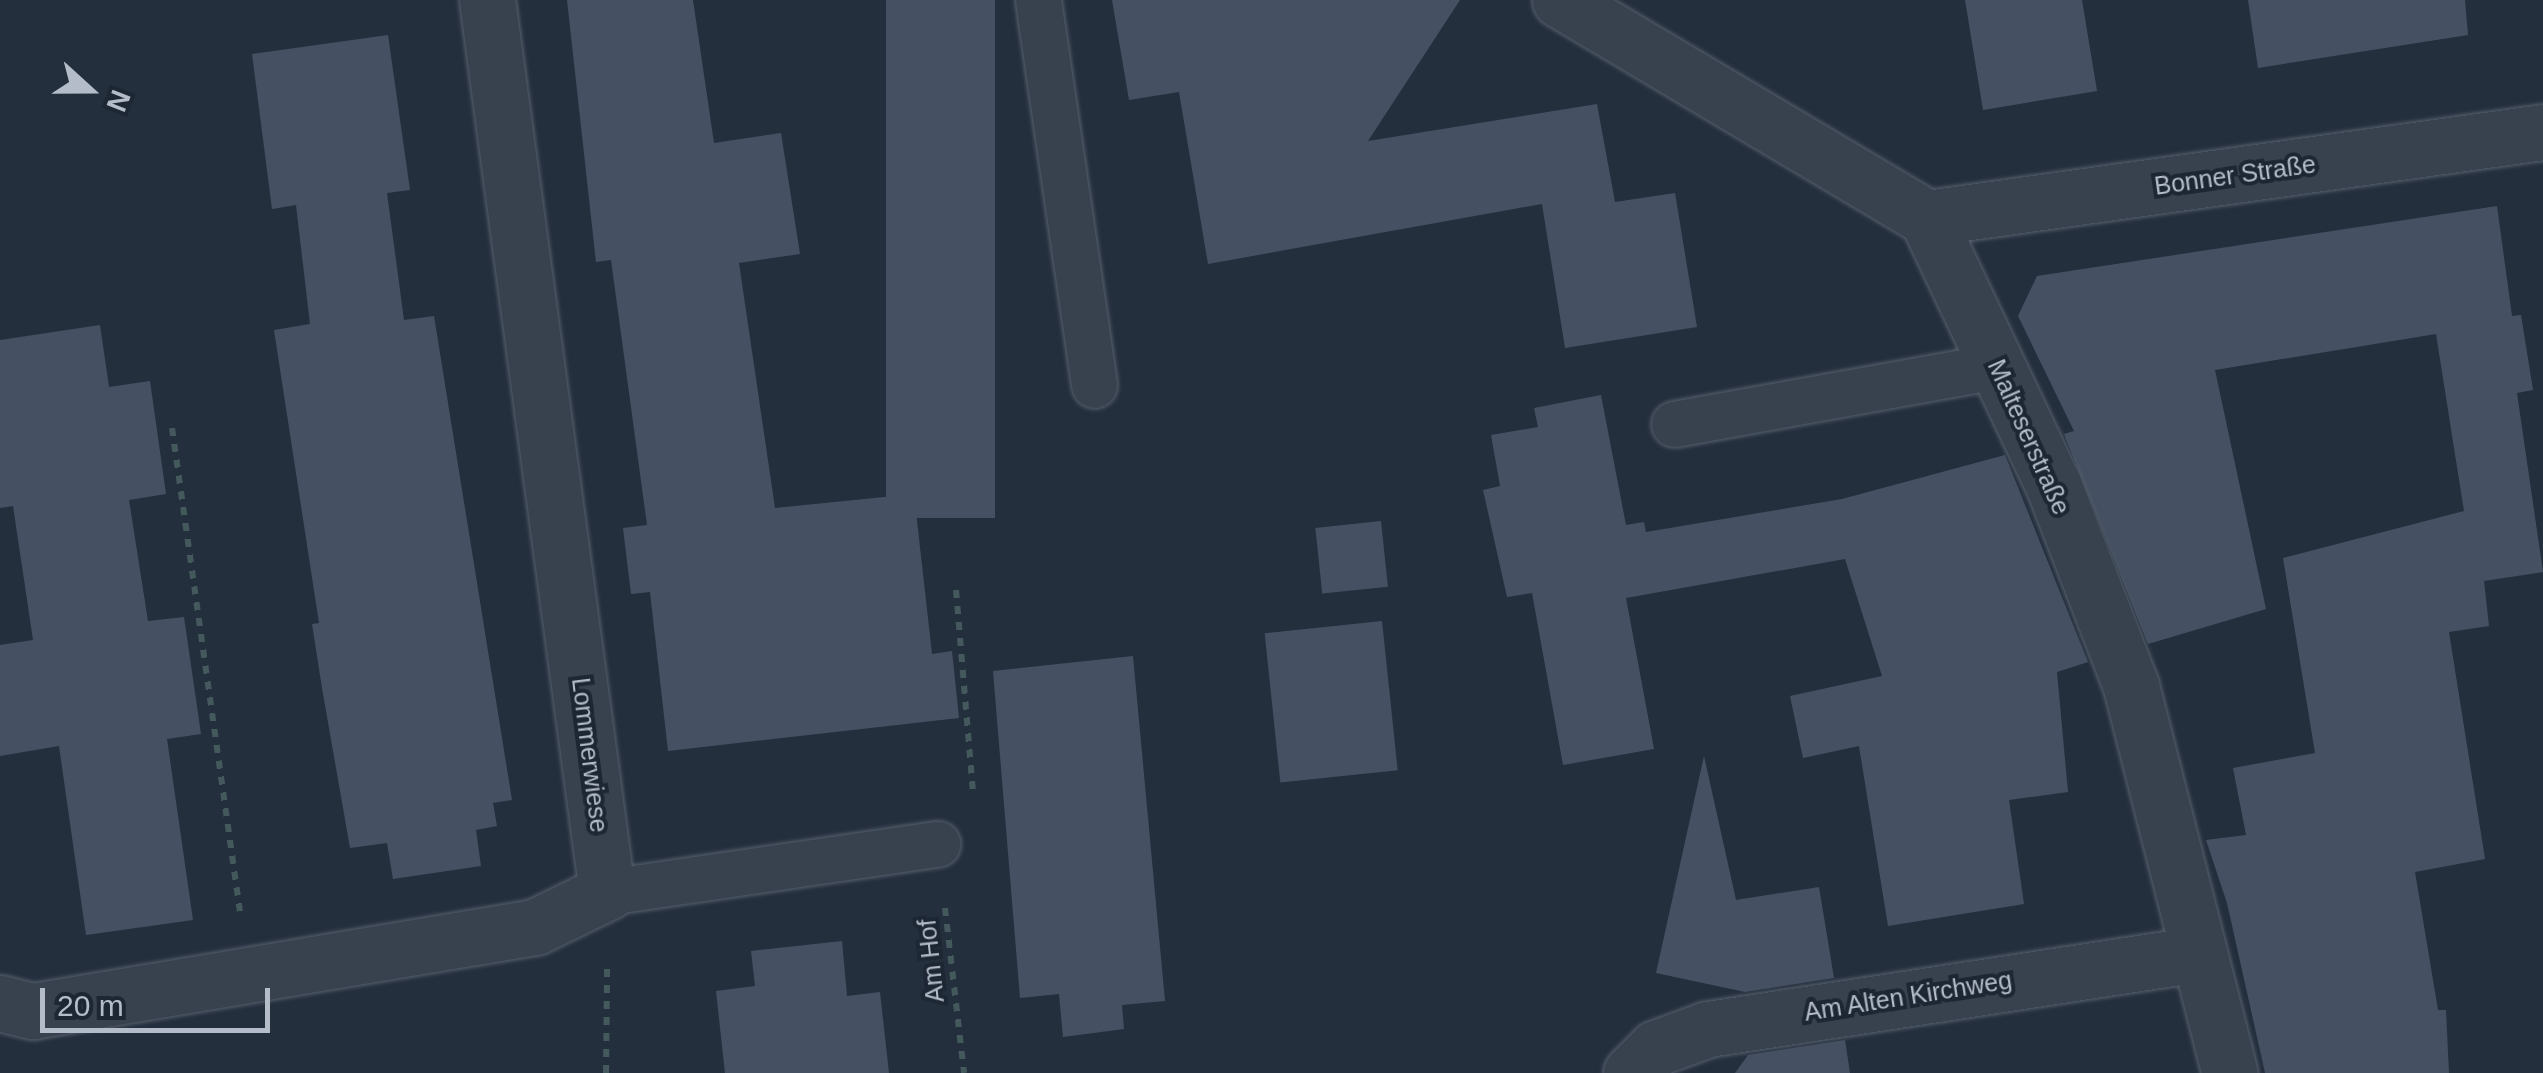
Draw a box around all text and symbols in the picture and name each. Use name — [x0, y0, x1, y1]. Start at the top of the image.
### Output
north arrow — [40, 40, 140, 140]
text: N — [100, 86, 137, 116]
street label: Bonner Straße — [2152, 149, 2318, 201]
street label: Malteserstraße — [1981, 355, 2077, 519]
street label: Lommerwiese — [566, 676, 614, 834]
street label: Am Hof — [912, 918, 950, 1004]
street label: Am Alten Kirchweg — [1801, 965, 2015, 1027]
scale bar — [45, 968, 275, 1030]
text: 20 m — [57, 989, 124, 1022]

